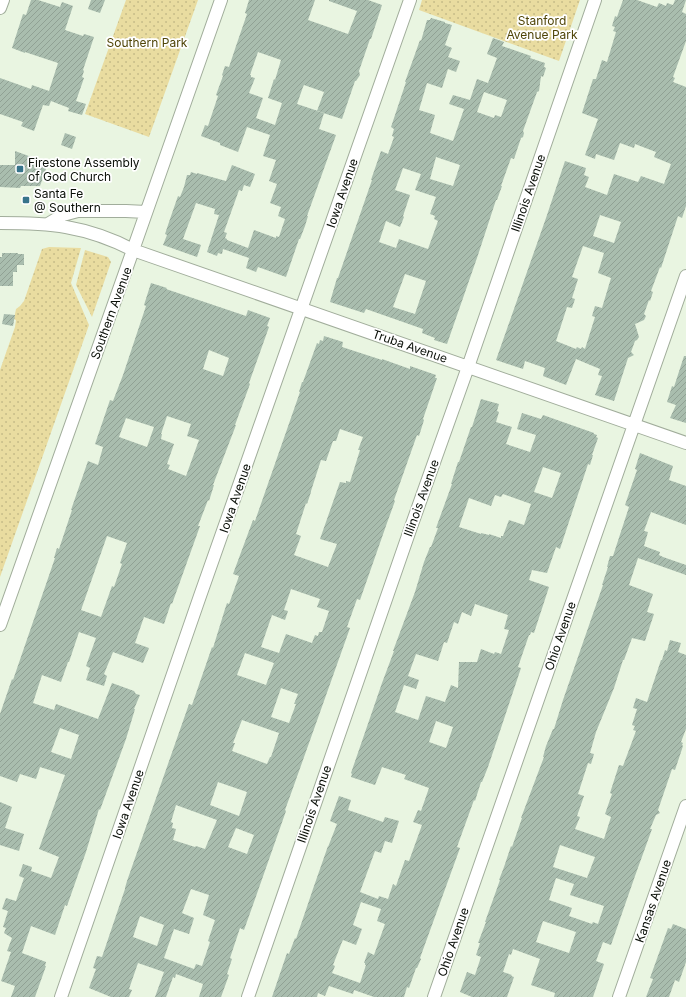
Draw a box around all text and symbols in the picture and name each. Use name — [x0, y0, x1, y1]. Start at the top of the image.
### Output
park label: Stanford Avenue Park — [506, 13, 578, 42]
park label: Southern Park — [107, 35, 188, 50]
street label: Illinois Avenue — [508, 152, 548, 234]
place label: Firestone Assembly of God Church — [28, 155, 140, 184]
street label: Iowa Avenue — [323, 156, 361, 230]
marker: Firestone Assembly of God Church — [15, 164, 25, 174]
place label: Santa Fe @ Southern — [34, 186, 101, 215]
marker: Santa Fe @ Southern — [21, 195, 31, 205]
street label: Southern Avenue — [87, 265, 135, 361]
street label: Truba Avenue — [370, 326, 450, 366]
street label: Illinois Avenue — [400, 457, 442, 539]
street label: Iowa Avenue — [216, 461, 254, 535]
street label: Ohio Avenue — [541, 600, 579, 672]
street label: Illinois Avenue — [294, 763, 334, 845]
street label: Iowa Avenue — [109, 767, 147, 841]
street label: Kansas Avenue — [632, 858, 674, 944]
street label: Ohio Avenue — [434, 906, 472, 978]

